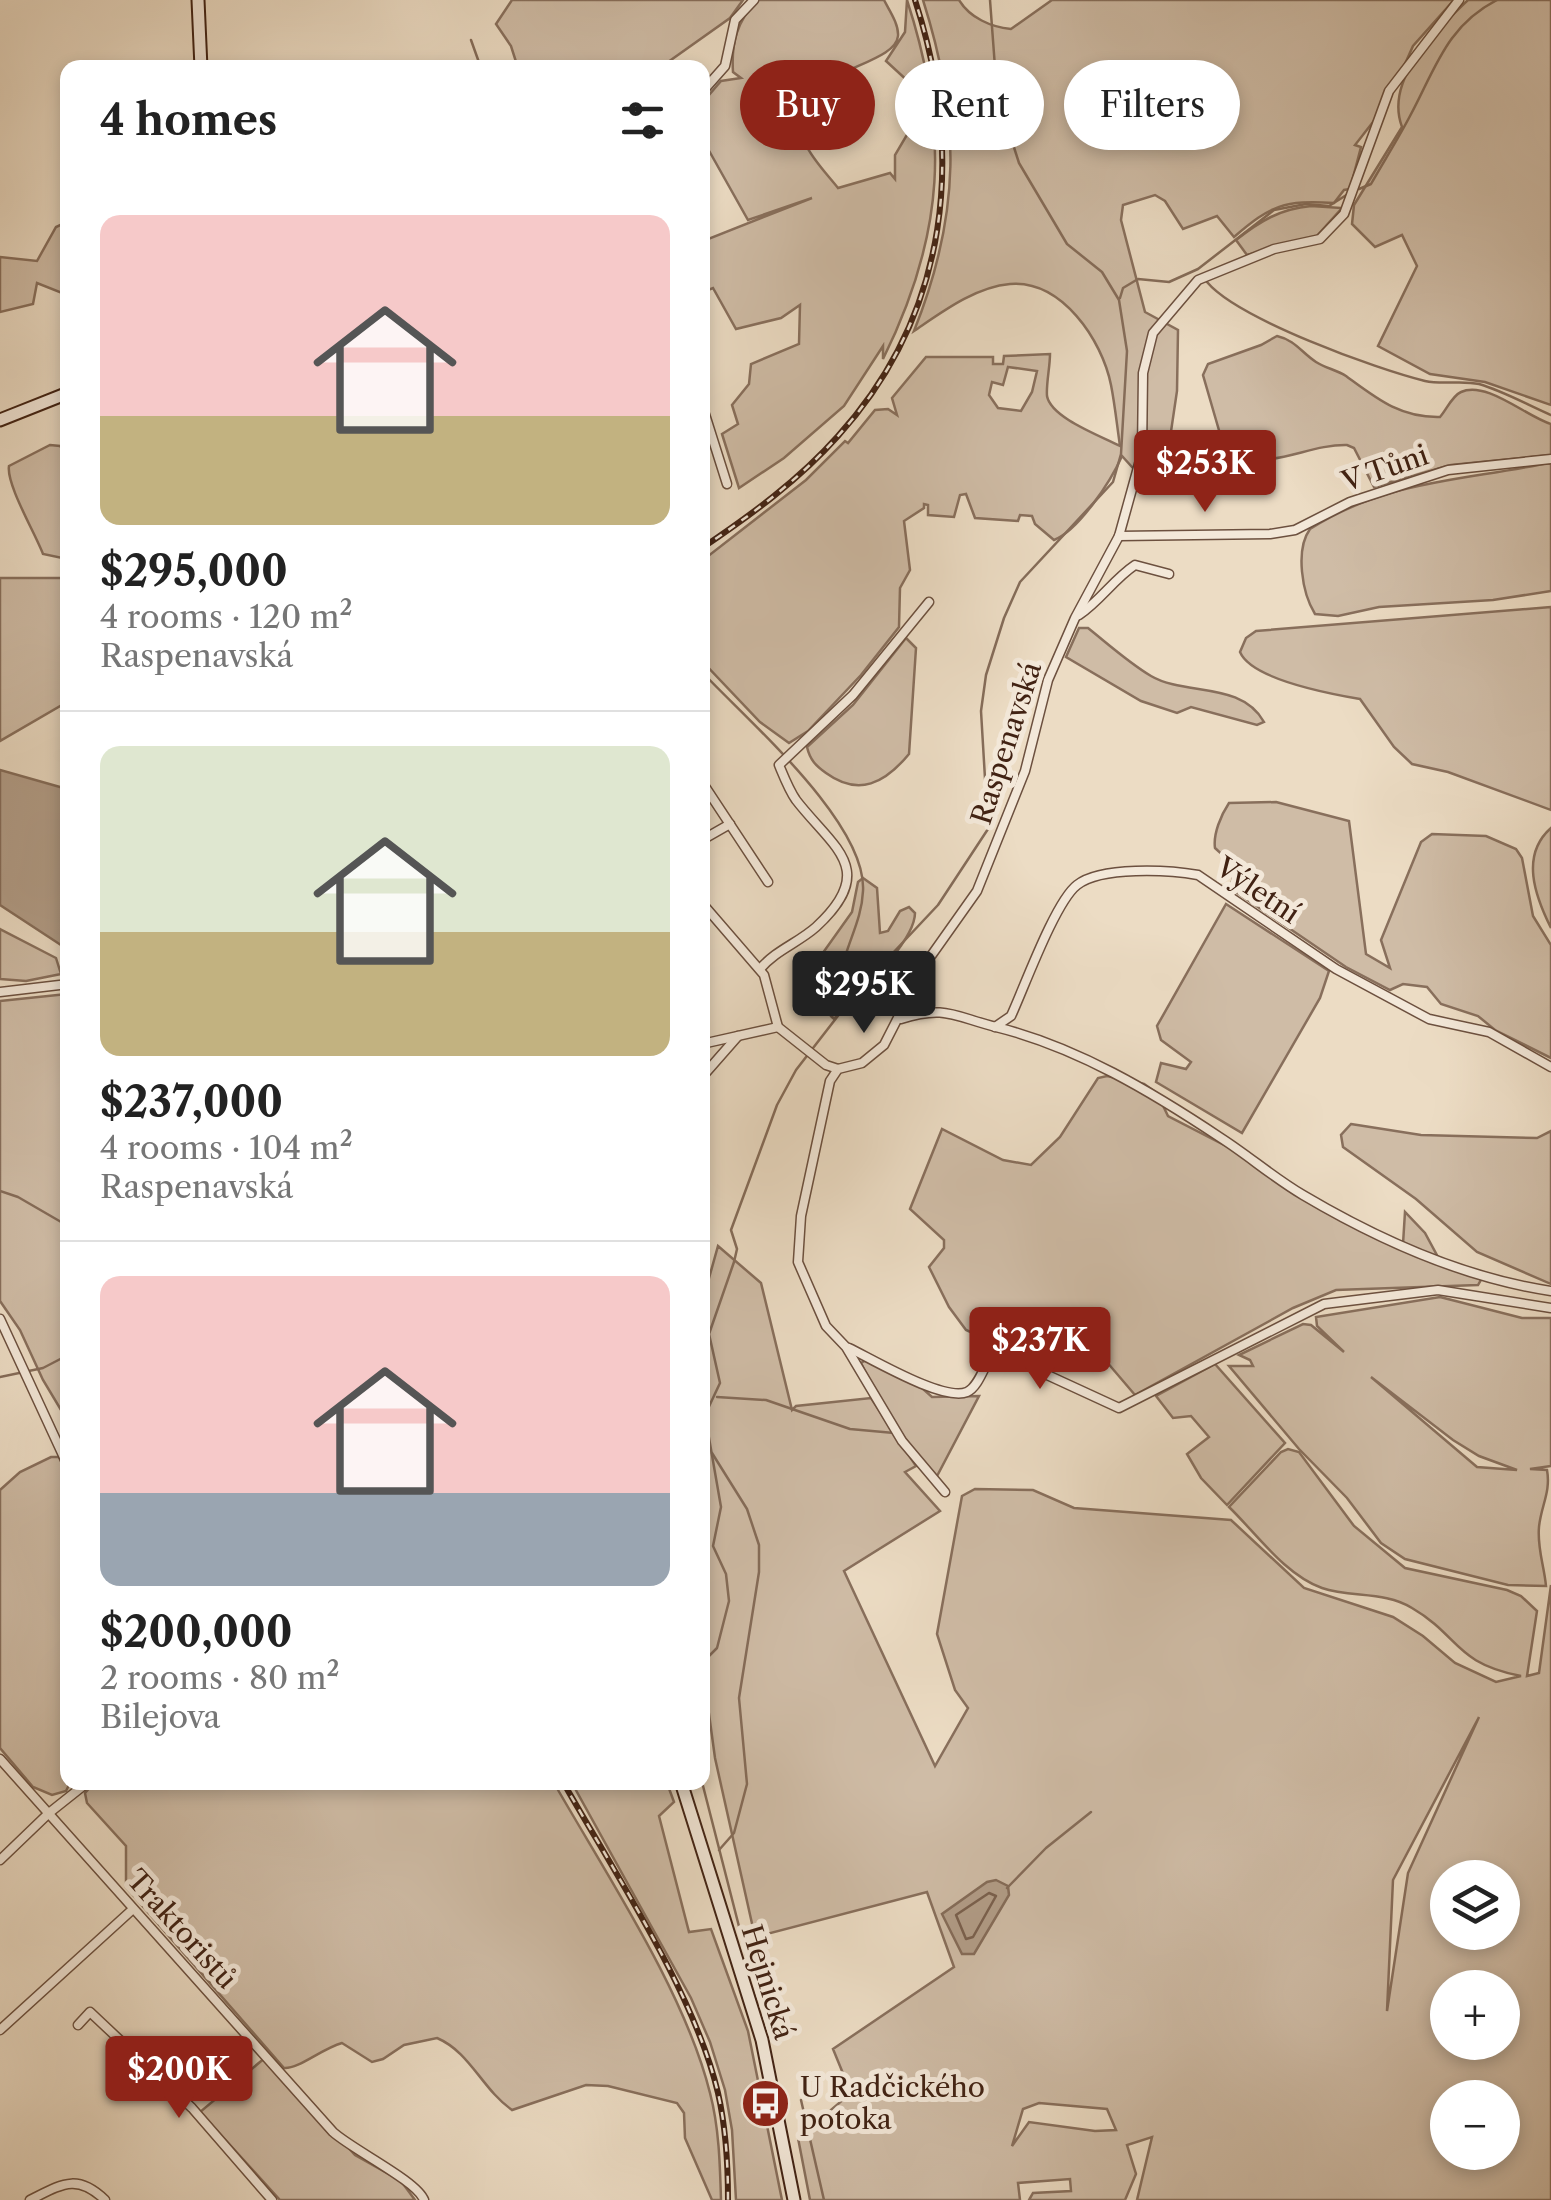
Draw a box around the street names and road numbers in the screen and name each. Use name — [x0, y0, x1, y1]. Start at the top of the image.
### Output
street label: V Tůni — [1336, 437, 1433, 499]
street label: Raspenavská — [964, 657, 1048, 829]
street label: Výletní — [1209, 849, 1307, 930]
street label: Traktoristů — [120, 1863, 244, 1995]
street label: Hejnická — [734, 1921, 802, 2044]

